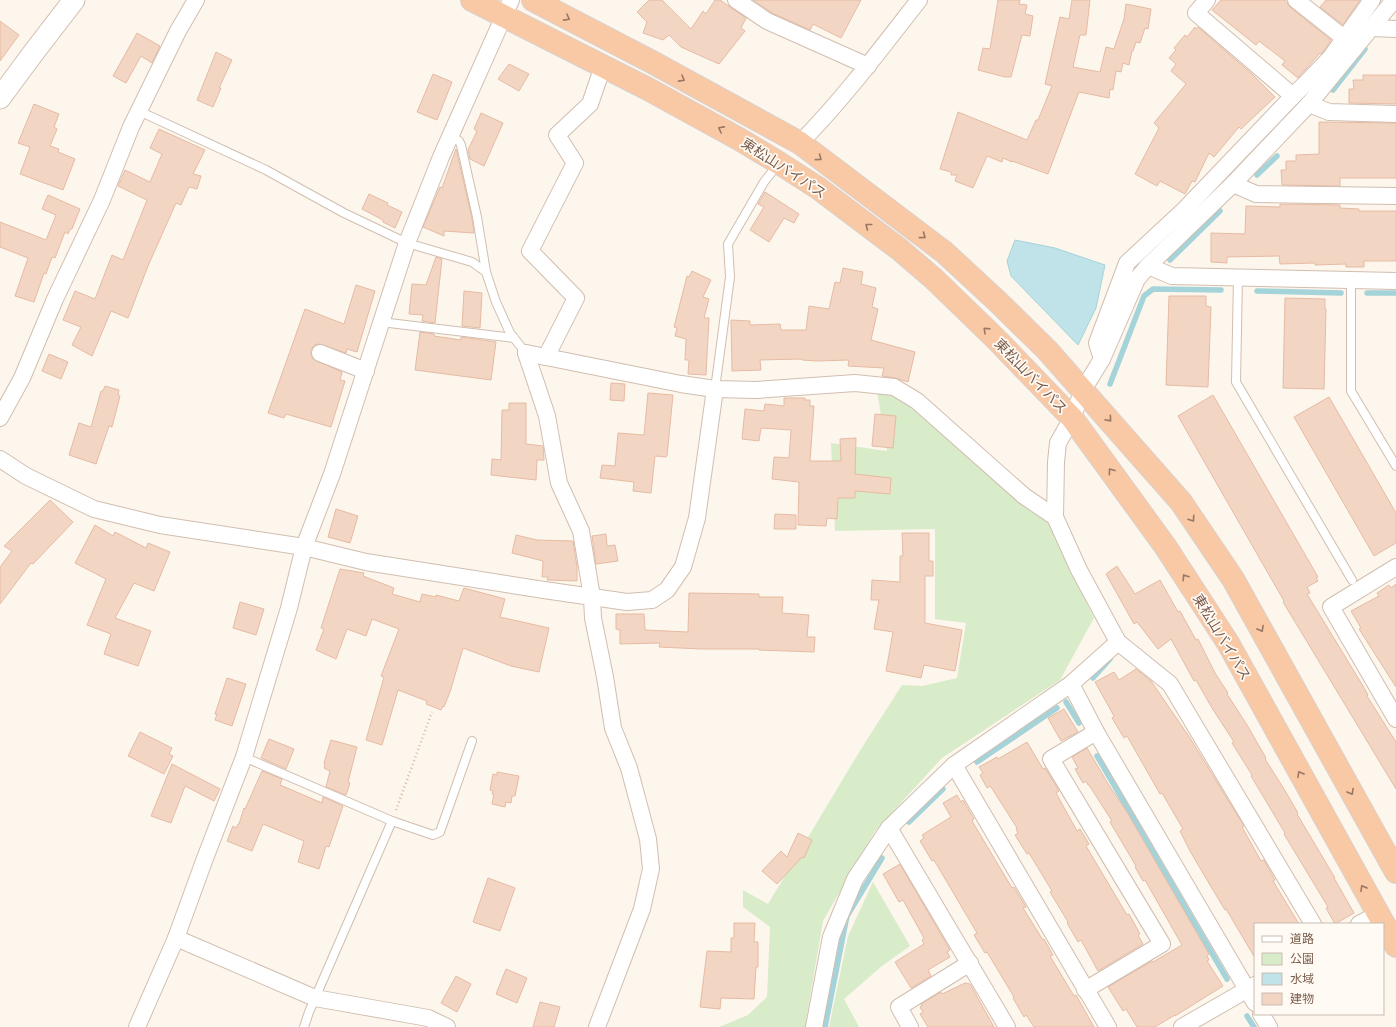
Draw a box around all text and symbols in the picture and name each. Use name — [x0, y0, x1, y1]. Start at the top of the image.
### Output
one-way arrow — [563, 13, 571, 21]
one-way arrow — [678, 74, 686, 81]
one-way arrow — [718, 126, 725, 134]
street label: 東松山バイパス — [739, 135, 829, 201]
one-way arrow — [815, 153, 822, 160]
one-way arrow — [865, 223, 872, 230]
one-way arrow — [918, 231, 925, 238]
one-way arrow — [983, 327, 991, 335]
street label: 東松山バイパス — [991, 335, 1071, 417]
one-way arrow — [1104, 414, 1111, 422]
one-way arrow — [1108, 468, 1115, 475]
one-way arrow — [1187, 515, 1195, 522]
one-way arrow — [1183, 575, 1190, 582]
street label: 東松山バイパス — [1190, 591, 1254, 683]
one-way arrow — [1256, 625, 1263, 632]
one-way arrow — [1298, 771, 1305, 778]
one-way arrow — [1347, 787, 1354, 795]
one-way arrow — [1361, 885, 1368, 892]
legend — [1254, 923, 1384, 1015]
text: 道路 — [1290, 932, 1314, 946]
text: 公園 — [1290, 952, 1314, 966]
text: 水域 — [1290, 972, 1314, 986]
text: 建物 — [1290, 992, 1314, 1006]

